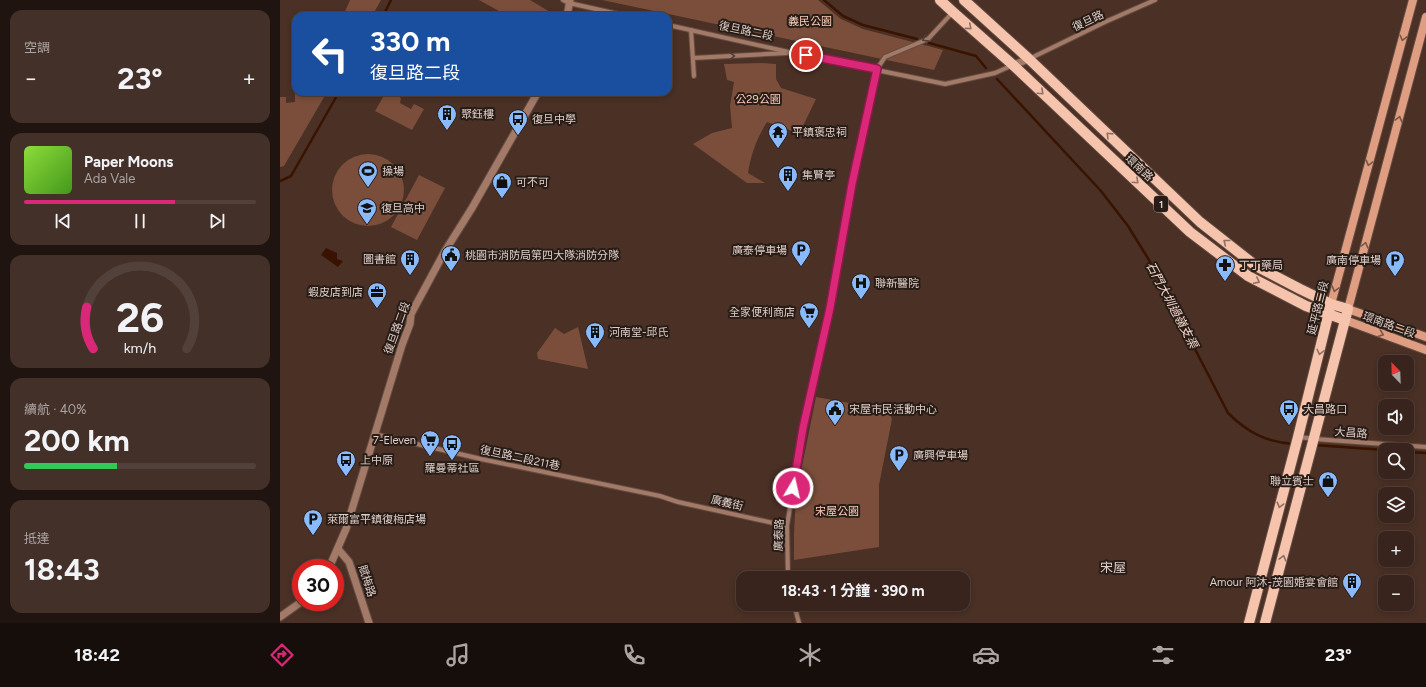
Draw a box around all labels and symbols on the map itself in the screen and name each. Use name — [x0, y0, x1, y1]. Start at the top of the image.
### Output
street label: 復旦路 — [1070, 8, 1106, 34]
park label: 義民公園 — [788, 15, 832, 28]
street label: 復旦路二段 — [718, 19, 774, 43]
one-way arrow — [964, 22, 972, 29]
one-way arrow — [1399, 34, 1408, 41]
one-way arrow — [922, 35, 929, 42]
pin — [789, 38, 823, 72]
one-way arrow — [729, 51, 735, 60]
one-way arrow — [1036, 87, 1044, 95]
park label: 公29公園 — [735, 93, 781, 106]
building icon: 聚鈺樓 — [436, 103, 458, 131]
place label: 聚鈺樓 — [461, 108, 494, 121]
bus stop icon: 復旦中學 — [507, 108, 529, 136]
place label: 復旦中學 — [532, 113, 576, 126]
one-way arrow — [1394, 116, 1403, 123]
temple icon: 平鎮褒忠祠 — [767, 121, 789, 149]
place label: 平鎮褒忠祠 — [792, 126, 847, 139]
one-way arrow — [1106, 133, 1114, 140]
street label: 環南路 — [1122, 152, 1156, 184]
sports icon: 操場 — [357, 160, 379, 188]
one-way arrow — [1365, 160, 1374, 167]
building icon: 集賢亭 — [777, 164, 799, 192]
place label: 操場 — [382, 165, 404, 178]
place label: 集賢亭 — [802, 169, 835, 182]
shop icon: 可不可 — [491, 171, 513, 199]
place label: 可不可 — [516, 176, 549, 189]
one-way arrow — [1131, 176, 1139, 184]
road number: 1 — [1154, 196, 1168, 212]
school or university icon: 復旦高中 — [356, 197, 378, 225]
place label: 復旦高中 — [381, 202, 425, 215]
parking icon: 廣泰停車場 — [790, 239, 812, 267]
one-way arrow — [1223, 240, 1230, 247]
one-way arrow — [1360, 241, 1369, 248]
public building icon: 桃園市消防局第四大隊消防分隊 — [440, 244, 462, 272]
place label: 廣泰停車場 — [732, 244, 787, 257]
building icon: 圖書館 — [399, 248, 421, 276]
place label: 桃園市消防局第四大隊消防分隊 — [465, 249, 619, 262]
parking icon: 廣南停車場 — [1384, 249, 1406, 277]
place label: 圖書館 — [363, 253, 396, 266]
pharmacy icon: 丁丁藥局 — [1214, 254, 1236, 282]
place label: 廣南停車場 — [1326, 254, 1381, 267]
water label: 石門大圳過嶺支渠 — [1143, 259, 1202, 352]
place label: 丁丁藥局 — [1239, 259, 1283, 272]
hospital icon: 聯新醫院 — [850, 272, 872, 300]
one-way arrow — [1253, 276, 1261, 284]
place label: 聯新醫院 — [875, 277, 919, 290]
street label: 延平路二段 — [1305, 280, 1331, 336]
office icon: 蝦皮店到店 — [366, 281, 388, 309]
one-way arrow — [1331, 285, 1340, 292]
place label: 蝦皮店到店 — [308, 286, 363, 299]
street label: 復旦路二段 — [381, 300, 413, 356]
supermarket icon: 全家便利商店 — [798, 301, 820, 329]
place label: 全家便利商店 — [729, 306, 795, 319]
street label: 環南路二段 — [1361, 309, 1417, 341]
building icon: 河南堂-邱氏 — [584, 321, 606, 349]
place label: 河南堂-邱氏 — [609, 326, 669, 339]
one-way arrow — [1378, 329, 1385, 337]
one-way arrow — [1316, 349, 1324, 355]
north arrow — [1378, 355, 1414, 391]
public building icon: 宋屋市民活動中心 — [824, 398, 846, 426]
bus stop icon: 大昌路口 — [1278, 398, 1300, 426]
place label: 宋屋市民活動中心 — [849, 403, 937, 416]
place label: 大昌路口 — [1303, 403, 1347, 416]
street label: 大昌路 — [1334, 425, 1368, 441]
supermarket icon: 7-Eleven — [419, 429, 441, 457]
bus stop icon: 羅曼蒂社區 — [441, 433, 463, 461]
place label: 7-Eleven — [373, 434, 416, 447]
street label: 復旦路二段211巷 — [479, 443, 561, 473]
parking icon: 廣興停車場 — [888, 444, 910, 472]
bus stop icon: 上中原 — [335, 449, 357, 477]
place label: 廣興停車場 — [913, 449, 968, 462]
place label: 上中原 — [360, 454, 393, 467]
place label: 羅曼蒂社區 — [425, 462, 480, 475]
position arrow — [772, 467, 814, 509]
shop icon: 聯立賓士 — [1317, 470, 1339, 498]
place label: 聯立賓士 — [1270, 475, 1314, 488]
street label: 廣義街 — [709, 493, 745, 513]
one-way arrow — [1276, 501, 1285, 508]
park label: 宋屋公園 — [815, 505, 859, 518]
parking icon: 萊爾富平鎮復梅店場 — [302, 508, 324, 536]
place label: 萊爾富平鎮復梅店場 — [327, 513, 426, 526]
street label: 廣泰路 — [772, 518, 786, 552]
one-way arrow — [1278, 555, 1286, 562]
speed limit sign: 30 — [292, 559, 344, 611]
district label: 宋屋 — [1100, 560, 1126, 575]
street label: 賦梅路 — [356, 563, 378, 599]
building icon: Amour 阿沐-茂園婚宴會館 — [1341, 571, 1363, 599]
place label: Amour 阿沐-茂園婚宴會館 — [1210, 576, 1338, 589]

